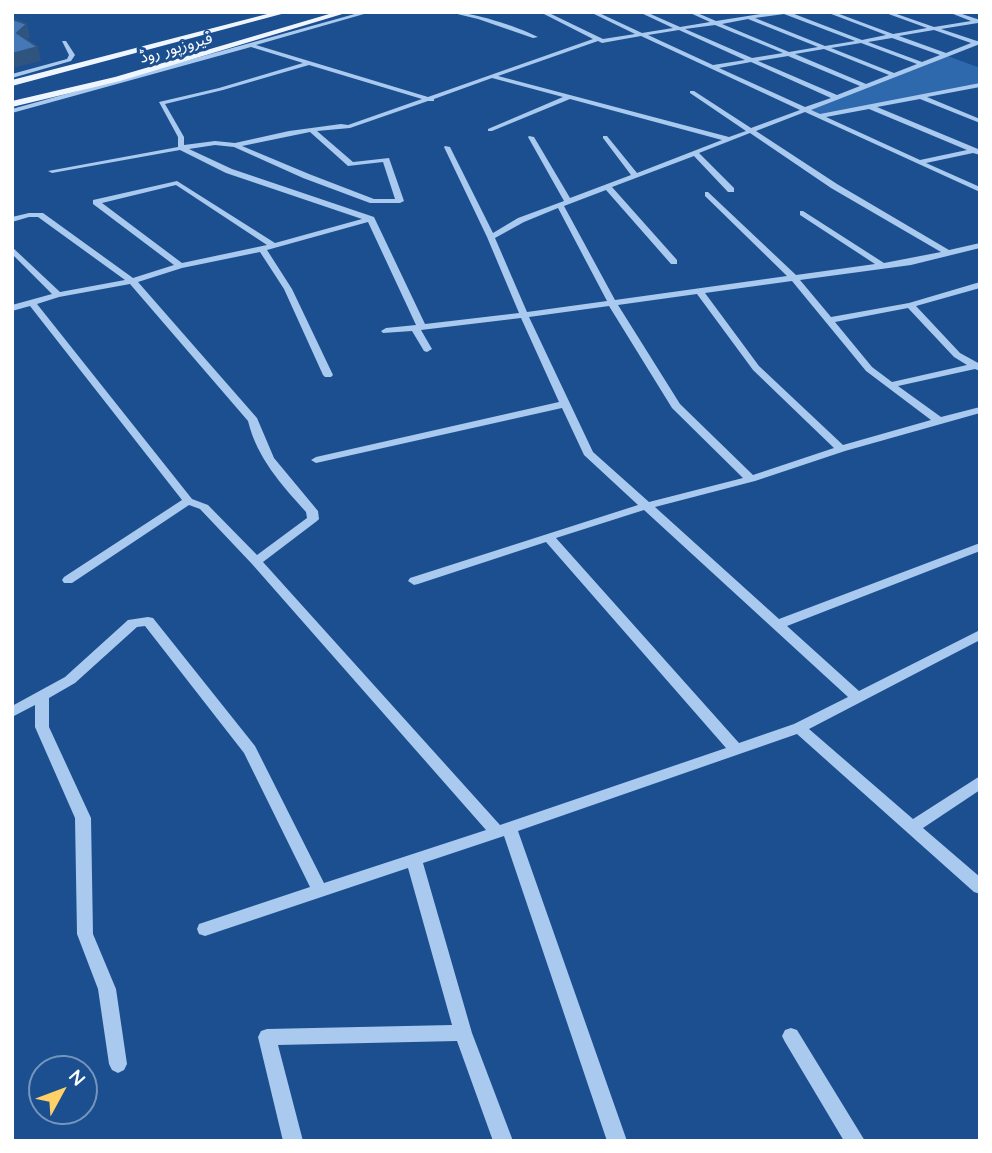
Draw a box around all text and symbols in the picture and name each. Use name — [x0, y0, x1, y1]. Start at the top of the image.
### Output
street label: فیروزپور روڈ — [137, 28, 215, 68]
north arrow — [28, 1055, 98, 1125]
text: N — [64, 1064, 91, 1091]

